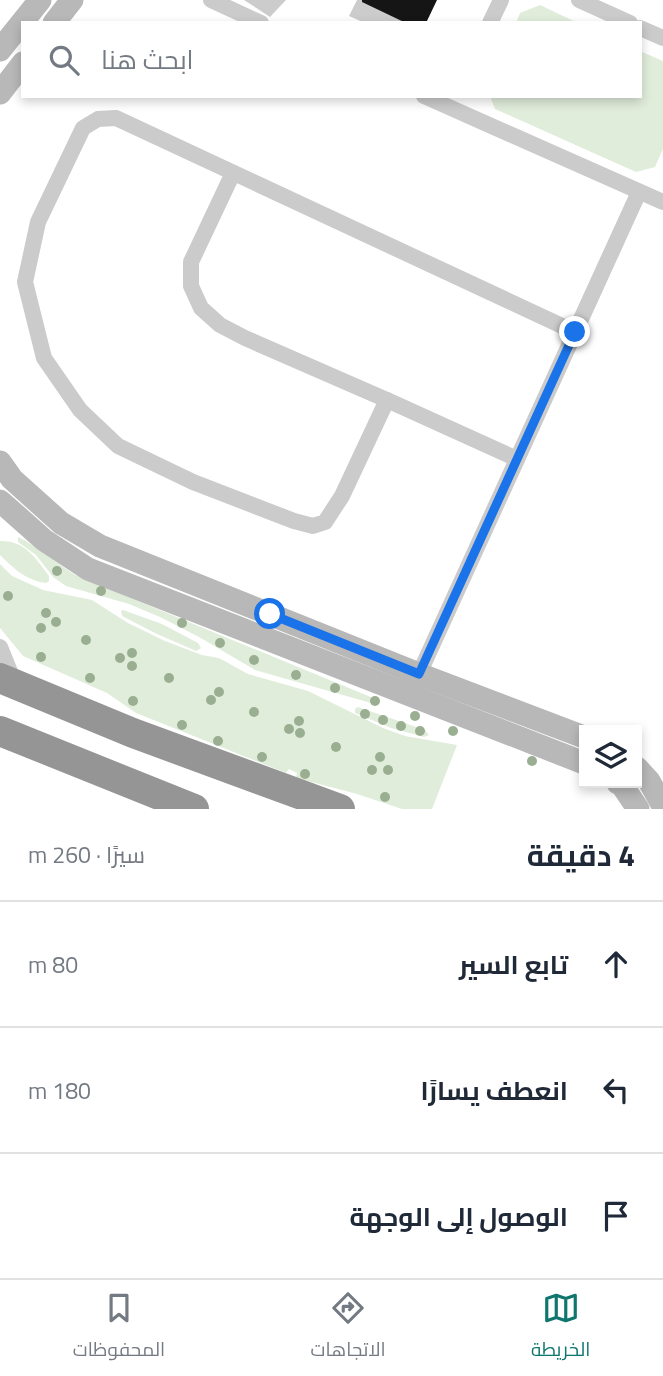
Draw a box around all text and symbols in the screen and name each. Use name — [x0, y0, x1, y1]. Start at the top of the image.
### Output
search box — [21, 21, 642, 98]
text: ابحث هنا — [101, 40, 194, 79]
icon: search — [45, 41, 83, 79]
route end — [559, 316, 590, 347]
route start — [254, 598, 285, 629]
map controls — [579, 725, 642, 788]
button: layers — [579, 725, 642, 788]
text: 4 دقيقة — [527, 832, 635, 878]
text: سيرًا · 260 m — [28, 837, 145, 872]
text: تابع السير — [459, 945, 568, 984]
icon: ahead — [597, 945, 635, 983]
text: 80 m — [28, 947, 78, 982]
text: انعطف يسارًا — [420, 1071, 568, 1110]
icon: left — [597, 1071, 635, 1109]
text: 180 m — [28, 1073, 91, 1108]
text: الوصول إلى الوجهة — [349, 1197, 568, 1236]
icon: arrive — [597, 1197, 635, 1235]
tab: المحفوظات — [73, 1289, 165, 1367]
tab: الاتجاهات — [310, 1289, 386, 1367]
tab: الخريطة — [531, 1289, 590, 1367]

